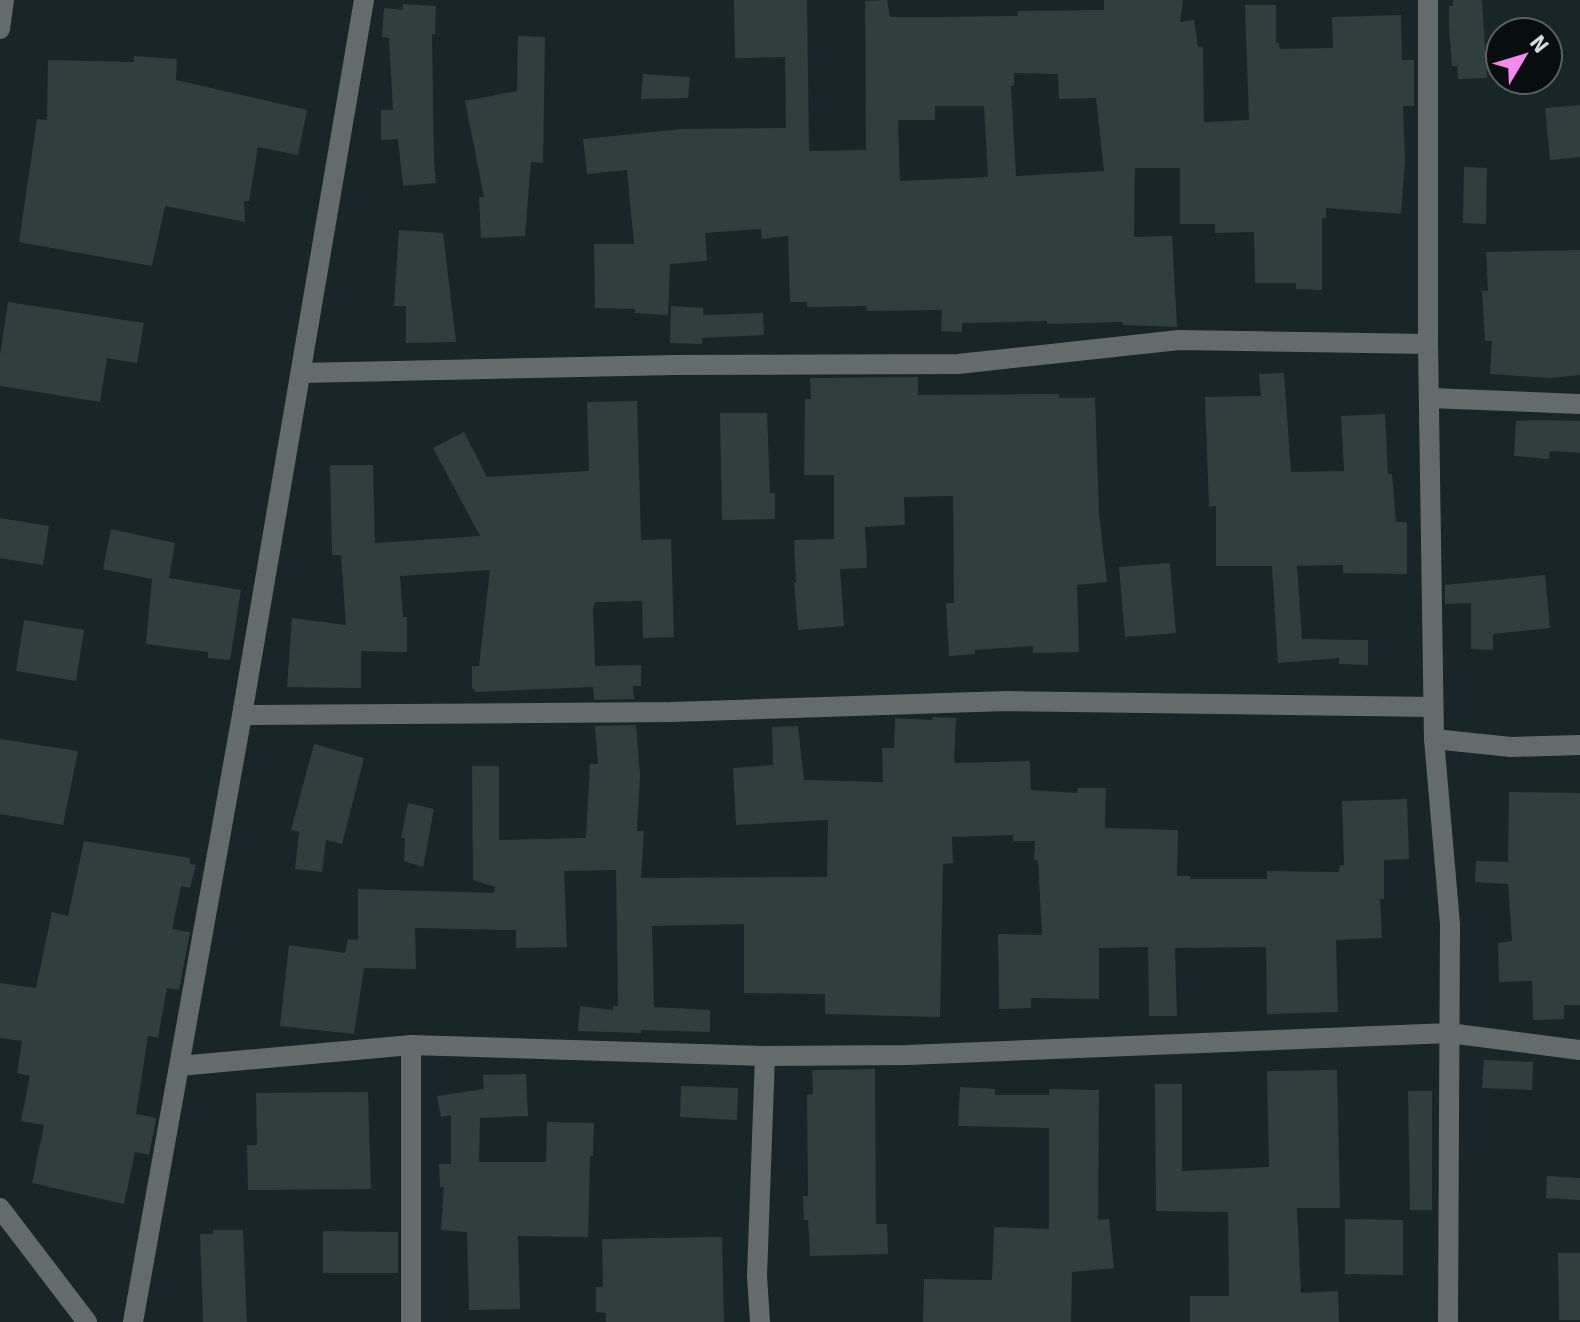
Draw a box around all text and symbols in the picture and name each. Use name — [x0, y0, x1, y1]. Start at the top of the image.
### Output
north arrow — [1484, 16, 1564, 96]
text: N — [1524, 30, 1555, 58]

